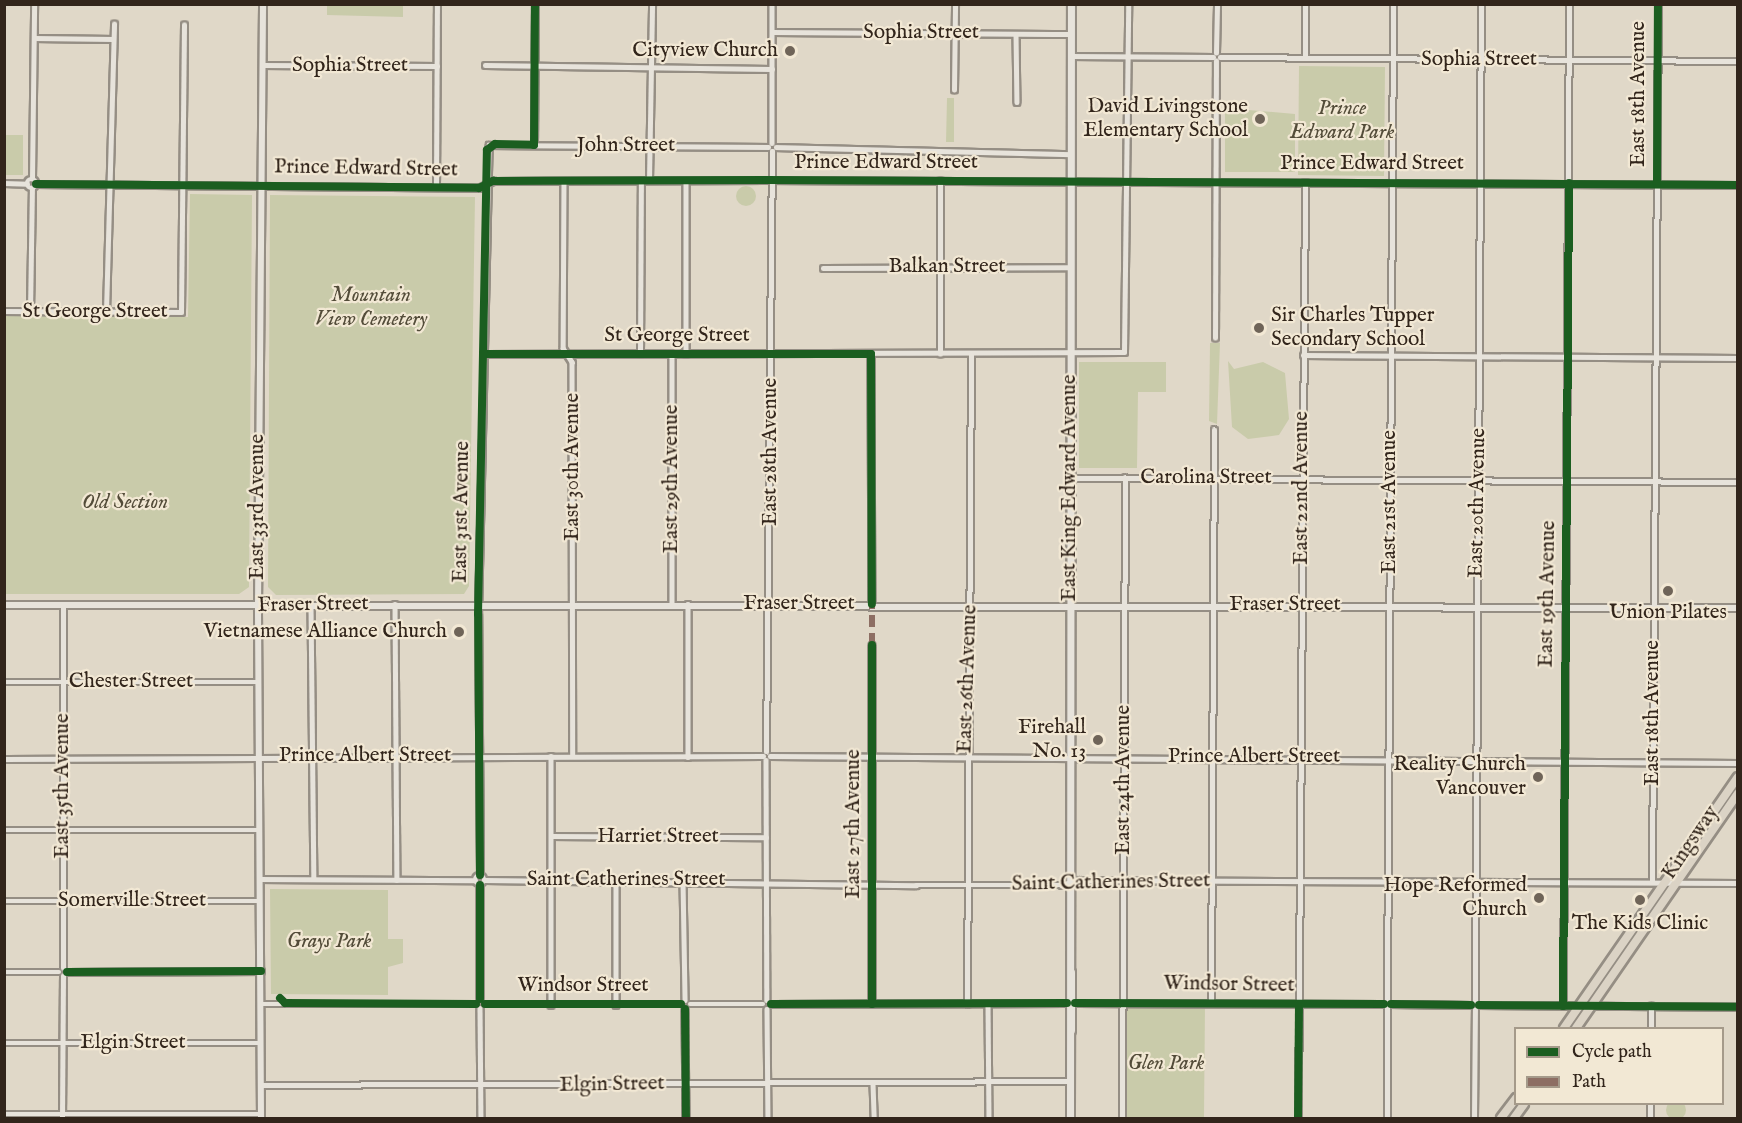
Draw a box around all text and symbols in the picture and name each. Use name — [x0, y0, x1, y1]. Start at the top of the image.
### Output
street label: Sophia Street — [863, 20, 979, 46]
street label: East 18th Avenue — [1626, 21, 1652, 167]
place label: Cityview Church — [632, 38, 778, 64]
marker: Cityview Church — [783, 44, 797, 58]
street label: Sophia Street — [1421, 47, 1537, 73]
street label: Sophia Street — [292, 53, 408, 79]
place label: David Livingstone Elementary School — [1083, 94, 1248, 144]
park label: Prince Edward Park — [1290, 96, 1394, 146]
marker: David Livingstone Elementary School — [1253, 112, 1267, 126]
street label: John Street — [577, 133, 675, 159]
street label: Prince Edward Street — [794, 150, 978, 176]
street label: Prince Edward Street — [1280, 151, 1464, 177]
street label: Prince Edward Street — [274, 155, 458, 183]
street label: Balkan Street — [889, 254, 1005, 280]
park label: Mountain View Cemetery — [315, 283, 427, 333]
street label: St George Street — [22, 299, 168, 325]
place label: Sir Charles Tupper Secondary School — [1271, 303, 1434, 353]
marker: Sir Charles Tupper Secondary School — [1252, 321, 1266, 335]
street label: St George Street — [604, 323, 750, 349]
street label: East King Edward Avenue — [1057, 375, 1083, 601]
street label: East 28th Avenue — [758, 378, 784, 526]
street label: East 30th Avenue — [560, 393, 586, 541]
street label: East 29th Avenue — [659, 405, 685, 553]
street label: East 22nd Avenue — [1289, 411, 1315, 565]
street label: East 20th Avenue — [1464, 428, 1492, 578]
street label: East 21st Avenue — [1377, 430, 1403, 574]
street label: East 33rd Avenue — [245, 434, 271, 580]
street label: East 31st Avenue — [448, 441, 476, 583]
street label: Carolina Street — [1140, 465, 1272, 491]
park label: Old Section — [82, 490, 168, 516]
street label: East 19th Avenue — [1534, 520, 1562, 668]
marker: Union Pilates — [1661, 584, 1675, 598]
street label: Fraser Street — [257, 591, 369, 619]
street label: Fraser Street — [743, 591, 855, 617]
street label: Fraser Street — [1229, 592, 1341, 618]
place label: Union Pilates — [1609, 600, 1727, 626]
street label: East 26th Avenue — [953, 604, 983, 754]
place label: Vietnamese Alliance Church — [204, 619, 447, 645]
marker: Vietnamese Alliance Church — [452, 625, 466, 639]
street label: East 18th Avenue — [1640, 640, 1666, 786]
street label: Chester Street — [69, 669, 193, 695]
street label: East 24th Avenue — [1111, 705, 1137, 855]
street label: East 35th Avenue — [50, 713, 76, 859]
place label: Firehall No. 13 — [1018, 715, 1086, 765]
marker: Firehall No. 13 — [1091, 733, 1105, 747]
street label: Prince Albert Street — [279, 743, 451, 769]
street label: Prince Albert Street — [1168, 744, 1340, 770]
street label: East 27th Avenue — [841, 749, 867, 899]
place label: Reality Church Vancouver — [1393, 752, 1526, 802]
marker: Reality Church Vancouver — [1531, 770, 1545, 784]
street label: Kingsway — [1657, 801, 1725, 885]
street label: Harriet Street — [597, 824, 719, 850]
street label: Saint Catherines Street — [527, 867, 725, 893]
street label: Saint Catherines Street — [1011, 869, 1211, 897]
place label: Hope Reformed Church — [1383, 873, 1527, 923]
street label: Somerville Street — [58, 888, 206, 914]
marker: Hope Reformed Church — [1532, 891, 1546, 905]
marker: The Kids Clinic — [1631, 891, 1649, 909]
place label: The Kids Clinic — [1572, 911, 1708, 937]
park label: Grays Park — [287, 929, 371, 955]
street label: Windsor Street — [1163, 971, 1295, 999]
street label: Windsor Street — [517, 973, 649, 999]
legend — [1514, 1027, 1724, 1105]
street label: Elgin Street — [80, 1030, 186, 1056]
text: Cycle path — [1572, 1041, 1652, 1064]
park label: Glen Park — [1128, 1051, 1204, 1077]
street label: Elgin Street — [559, 1071, 665, 1099]
text: Path — [1572, 1071, 1606, 1094]

